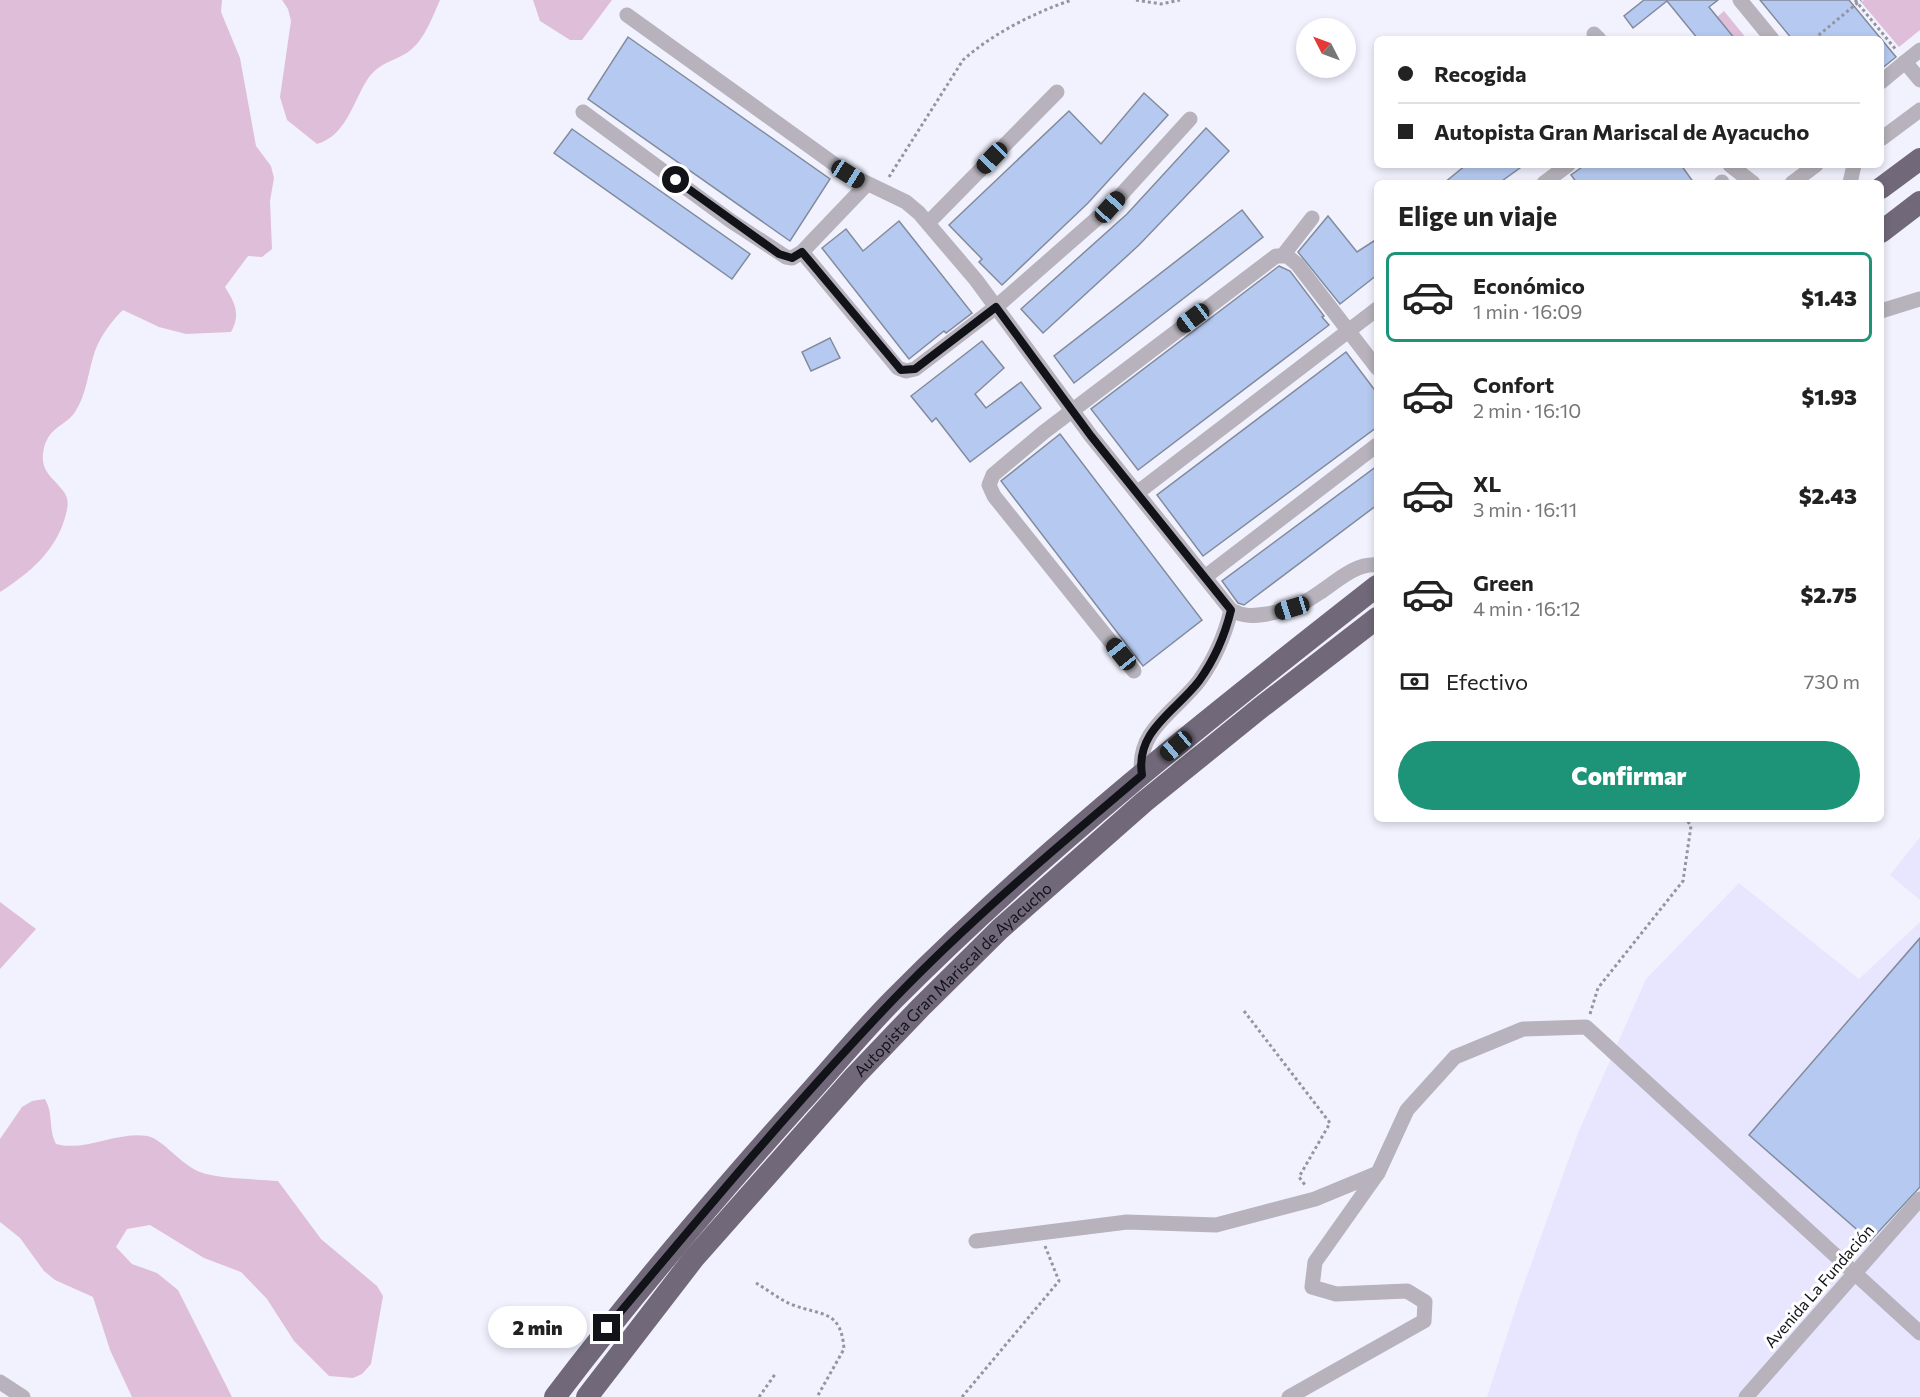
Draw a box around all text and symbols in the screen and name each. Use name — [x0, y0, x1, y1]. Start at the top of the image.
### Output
north arrow — [1296, 18, 1356, 78]
map controls — [1296, 18, 1356, 78]
text: Recogida — [1434, 60, 1526, 87]
text: Autopista Gran Mariscal de Ayacucho — [1434, 118, 1809, 145]
car — [973, 139, 1011, 177]
car — [828, 157, 868, 191]
route start — [662, 166, 689, 193]
car — [1091, 188, 1129, 226]
text: Elige un viaje — [1398, 199, 1557, 232]
icon: car — [1401, 270, 1455, 324]
text: Económico — [1473, 272, 1585, 299]
text: $1.43 — [1801, 284, 1857, 311]
text: 1 min · 16:09 — [1473, 299, 1582, 323]
car — [1173, 300, 1213, 336]
icon: car — [1401, 369, 1455, 423]
text: Confort — [1473, 371, 1554, 398]
text: $1.93 — [1802, 383, 1857, 410]
text: 2 min · 16:10 — [1473, 398, 1581, 422]
icon: car — [1401, 468, 1455, 522]
text: XL — [1473, 470, 1501, 497]
text: $2.43 — [1799, 482, 1857, 509]
text: 3 min · 16:11 — [1473, 497, 1577, 521]
icon: car — [1401, 567, 1455, 621]
text: Green — [1473, 569, 1534, 596]
text: $2.75 — [1800, 581, 1857, 608]
car — [1272, 594, 1312, 622]
text: 4 min · 16:12 — [1473, 596, 1580, 620]
car — [1103, 634, 1139, 674]
icon: cash — [1398, 665, 1431, 698]
text: Efectivo — [1446, 668, 1528, 695]
text: 730 m — [1804, 669, 1860, 693]
car — [1156, 728, 1196, 764]
button: Confirmar — [1398, 741, 1860, 810]
street label: Autopista Gran Mariscal de Ayacucho — [850, 878, 1055, 1080]
street label: Avenida La Fundación — [1760, 1220, 1877, 1351]
callout: 2 min — [487, 1307, 586, 1349]
route end — [593, 1314, 620, 1341]
text: 2 min — [512, 1315, 563, 1339]

